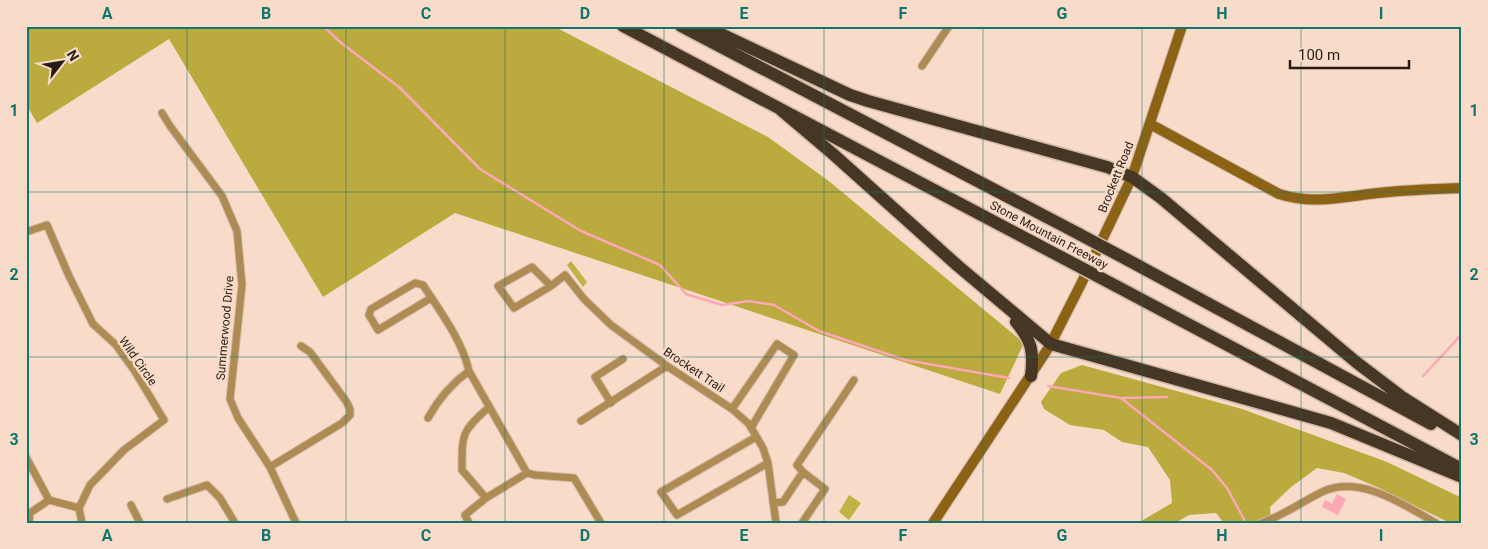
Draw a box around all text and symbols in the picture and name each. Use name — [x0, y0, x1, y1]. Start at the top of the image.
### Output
text: A — [102, 4, 113, 23]
text: B — [261, 4, 271, 23]
text: C — [421, 4, 431, 23]
text: D — [580, 4, 590, 23]
text: E — [740, 4, 749, 23]
text: F — [899, 4, 908, 23]
text: G — [1057, 4, 1068, 23]
text: H — [1216, 4, 1228, 23]
text: I — [1379, 4, 1383, 23]
north arrow — [38, 38, 88, 88]
scale bar — [1290, 38, 1409, 70]
text: 100 m — [1298, 46, 1340, 64]
text: N — [64, 47, 83, 64]
text: 1 — [9, 101, 19, 120]
text: 1 — [1469, 101, 1479, 120]
street label: Brockett Road — [1095, 139, 1137, 215]
street label: Stone Mountain Freeway — [988, 198, 1111, 272]
text: 2 — [9, 265, 19, 284]
text: 2 — [1469, 265, 1479, 284]
street label: Summerwood Drive — [213, 275, 237, 381]
street label: Wild Circle — [116, 334, 160, 388]
street label: Brockett Trail — [661, 345, 727, 395]
text: 3 — [9, 430, 19, 449]
text: 3 — [1469, 430, 1479, 449]
text: A — [102, 526, 113, 545]
text: B — [261, 526, 271, 545]
text: C — [421, 526, 431, 545]
text: D — [580, 526, 590, 545]
text: E — [740, 526, 749, 545]
text: F — [899, 526, 908, 545]
text: G — [1057, 526, 1068, 545]
text: H — [1216, 526, 1228, 545]
text: I — [1379, 526, 1383, 545]

